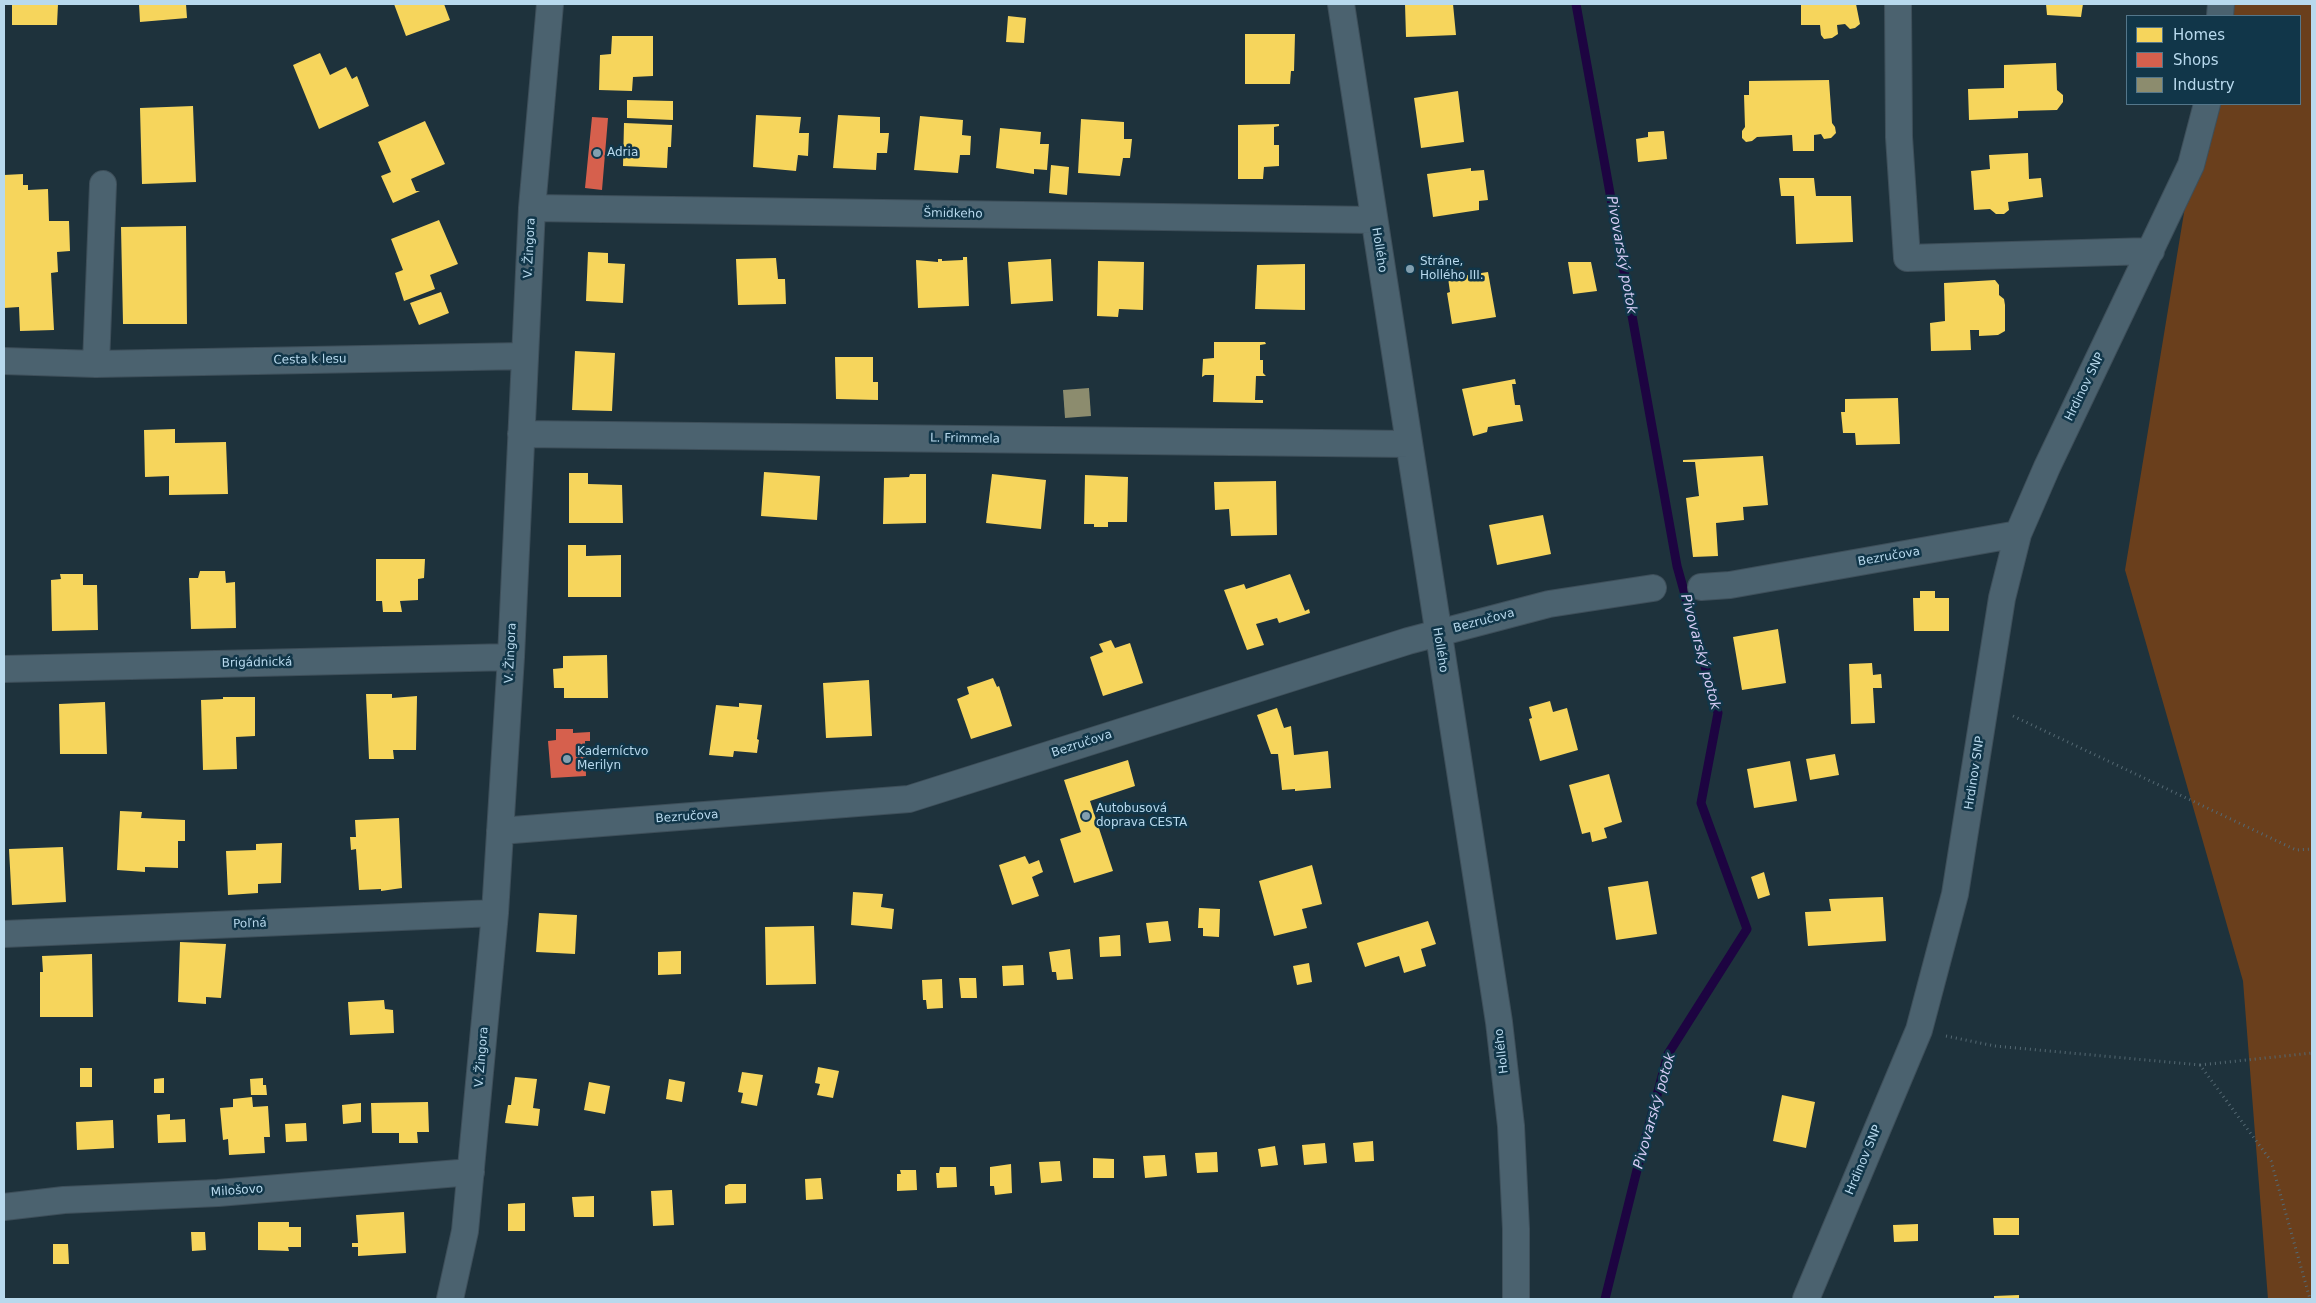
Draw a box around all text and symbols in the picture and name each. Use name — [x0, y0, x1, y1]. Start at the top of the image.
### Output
legend — [2126, 15, 2301, 105]
text: Homes — [2173, 26, 2225, 44]
text: Shops — [2173, 51, 2219, 69]
text: Industry — [2173, 76, 2235, 94]
place label: Adria — [607, 146, 638, 160]
marker: Adria — [591, 147, 603, 159]
water label: Pivovarský potok — [1602, 195, 1640, 315]
street label: Šmidkeho — [923, 206, 983, 222]
street label: V. Žingora — [521, 217, 539, 279]
street label: Hollého — [1368, 226, 1390, 274]
place label: Stráne, Hollého III. — [1420, 255, 1484, 283]
marker: Stráne, Hollého III. — [1404, 263, 1416, 275]
street label: Hrdinov SNP — [2062, 350, 2108, 424]
street label: Cesta k lesu — [273, 352, 347, 368]
street label: L. Frimmela — [930, 431, 1000, 447]
street label: Bezručova — [1857, 544, 1921, 570]
water label: Pivovarský potok — [1676, 592, 1724, 712]
street label: Bezručova — [1452, 606, 1516, 636]
street label: V. Žingora — [502, 622, 520, 684]
street label: Hollého — [1429, 626, 1451, 674]
street label: Brigádnická — [222, 655, 292, 671]
street label: Bezručova — [1050, 727, 1114, 761]
street label: Hrdinov SNP — [1962, 735, 1988, 811]
place label: Kaderníctvo Merilyn — [577, 745, 648, 773]
marker: Kaderníctvo Merilyn — [561, 753, 573, 765]
place label: Autobusová doprava CESTA — [1096, 802, 1187, 830]
street label: Bezručova — [655, 808, 719, 826]
marker: Autobusová doprava CESTA — [1080, 810, 1092, 822]
street label: Poľná — [233, 916, 267, 932]
street label: V. Žingora — [472, 1026, 492, 1088]
street label: Hollého — [1492, 1028, 1512, 1074]
water label: Pivovarský potok — [1630, 1051, 1680, 1171]
street label: Hrdinov SNP — [1843, 1123, 1885, 1197]
street label: Milošovo — [210, 1182, 264, 1200]

